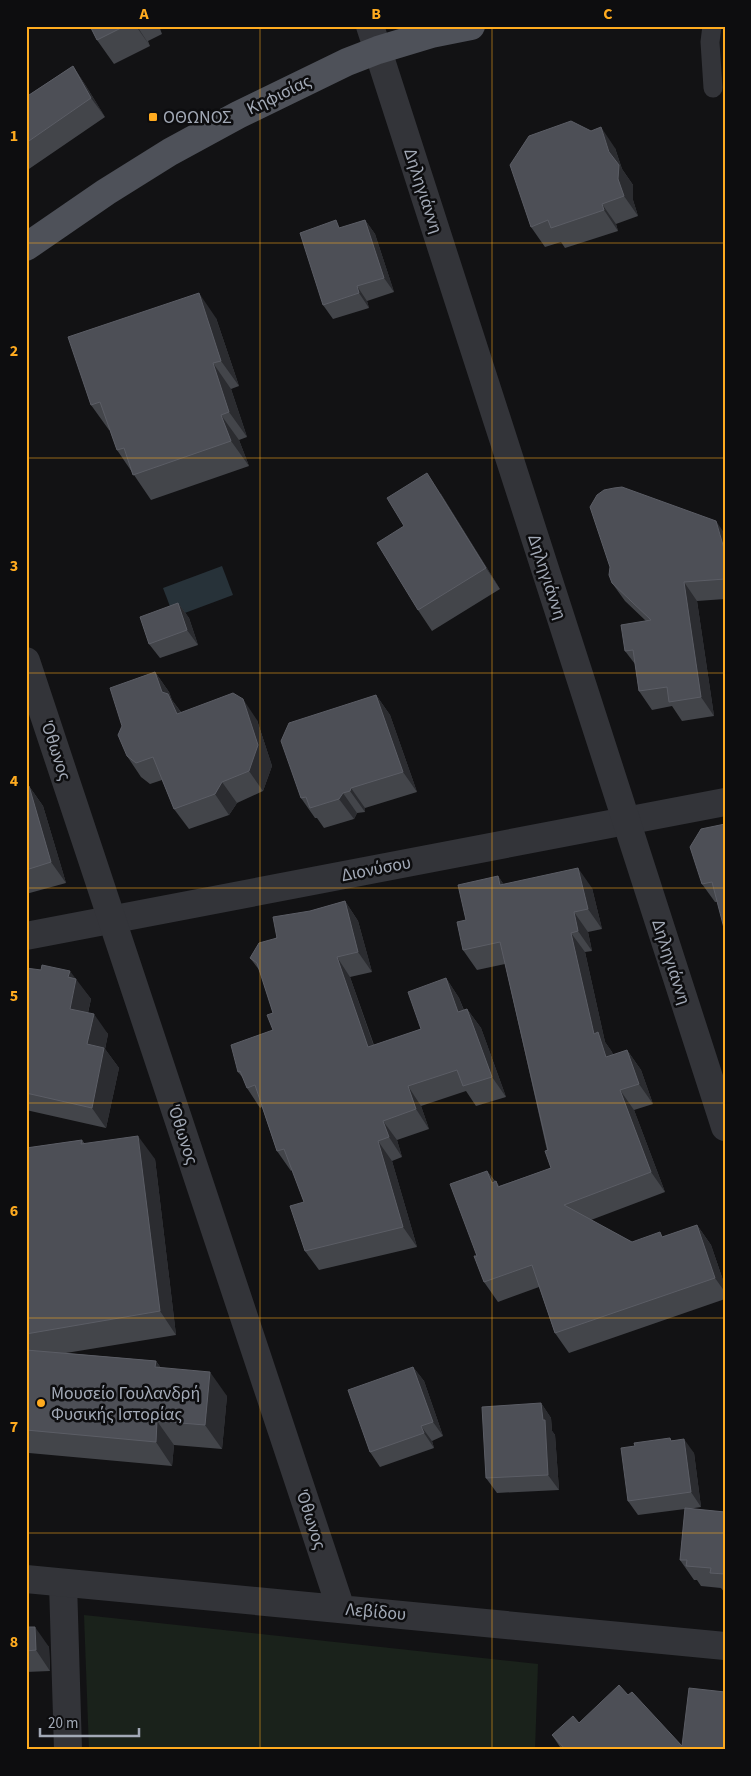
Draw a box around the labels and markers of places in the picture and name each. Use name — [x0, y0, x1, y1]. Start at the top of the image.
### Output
place label: ΟΘΩΝΟΣ — [163, 105, 232, 130]
marker: ΟΘΩΝΟΣ — [147, 111, 159, 123]
place label: Μουσείο Γουλανδρή Φυσικής Ιστορίας — [51, 1381, 200, 1427]
marker: Μουσείο Γουλανδρή Φυσικής Ιστορίας — [35, 1397, 47, 1409]

